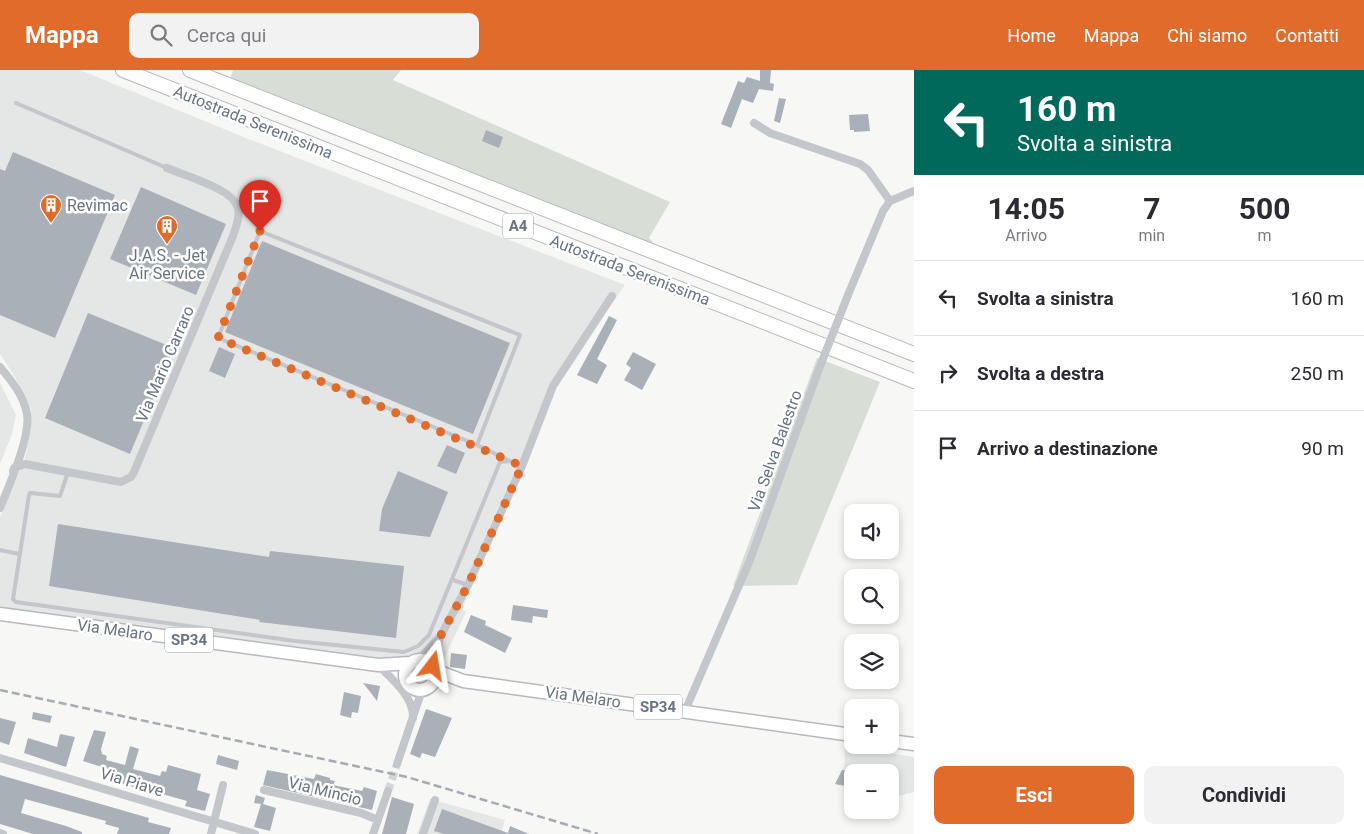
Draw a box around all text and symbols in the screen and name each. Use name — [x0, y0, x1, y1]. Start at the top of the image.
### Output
search box — [129, 13, 479, 58]
text: Mappa — [25, 21, 99, 49]
icon: search — [147, 21, 175, 49]
text: Cerca qui — [187, 24, 266, 47]
text: Home — [1007, 25, 1056, 46]
text: Mappa — [1084, 25, 1139, 46]
text: Chi siamo — [1167, 25, 1247, 46]
text: Contatti — [1275, 25, 1339, 46]
street label: Autostrada Serenissima — [171, 81, 335, 163]
text: 160 m — [1017, 89, 1116, 130]
icon: left — [934, 90, 999, 155]
text: Svolta a sinistra — [1017, 131, 1172, 156]
pin — [239, 180, 281, 231]
icon: arrive — [246, 187, 274, 215]
text: 14:05 — [988, 191, 1065, 226]
text: 7 — [1143, 191, 1160, 226]
text: 500 — [1239, 191, 1290, 226]
building icon: Revimac — [39, 193, 63, 224]
place label: Revimac — [67, 196, 128, 215]
building icon: J.A.S. - Jet Air Service — [155, 214, 179, 245]
road number: A4 — [503, 214, 533, 238]
text: Arrivo — [1005, 226, 1047, 245]
text: min — [1138, 226, 1165, 245]
text: m — [1258, 226, 1272, 245]
street label: Autostrada Serenissima — [547, 231, 713, 309]
place label: J.A.S. - Jet Air Service — [129, 246, 205, 283]
icon: left — [934, 284, 962, 312]
text: Svolta a sinistra — [977, 287, 1114, 310]
text: 160 m — [1291, 287, 1344, 310]
street label: Via Mario Carraro — [132, 303, 198, 425]
icon: right — [934, 359, 962, 387]
text: Svolta a destra — [977, 362, 1104, 385]
text: 250 m — [1291, 362, 1344, 385]
street label: Via Selva Balestro — [744, 388, 806, 514]
icon: arrive — [934, 434, 962, 462]
text: Arrivo a destinazione — [977, 437, 1158, 460]
text: 90 m — [1301, 437, 1344, 460]
map controls — [844, 504, 899, 819]
button: sound — [844, 504, 899, 559]
button: search — [844, 569, 899, 624]
street label: Via Melaro — [76, 615, 154, 645]
road number: SP34 — [165, 628, 213, 652]
button: layers — [844, 634, 899, 689]
position arrow — [406, 639, 458, 691]
street label: Via Melaro — [544, 682, 622, 712]
road number: SP34 — [634, 694, 682, 720]
button: + — [844, 699, 899, 754]
street label: Via Piave — [98, 763, 166, 801]
button: − — [844, 764, 899, 819]
button: Esci — [934, 766, 1134, 824]
button: Condividi — [1144, 766, 1344, 824]
street label: Via Mincio — [286, 773, 364, 809]

